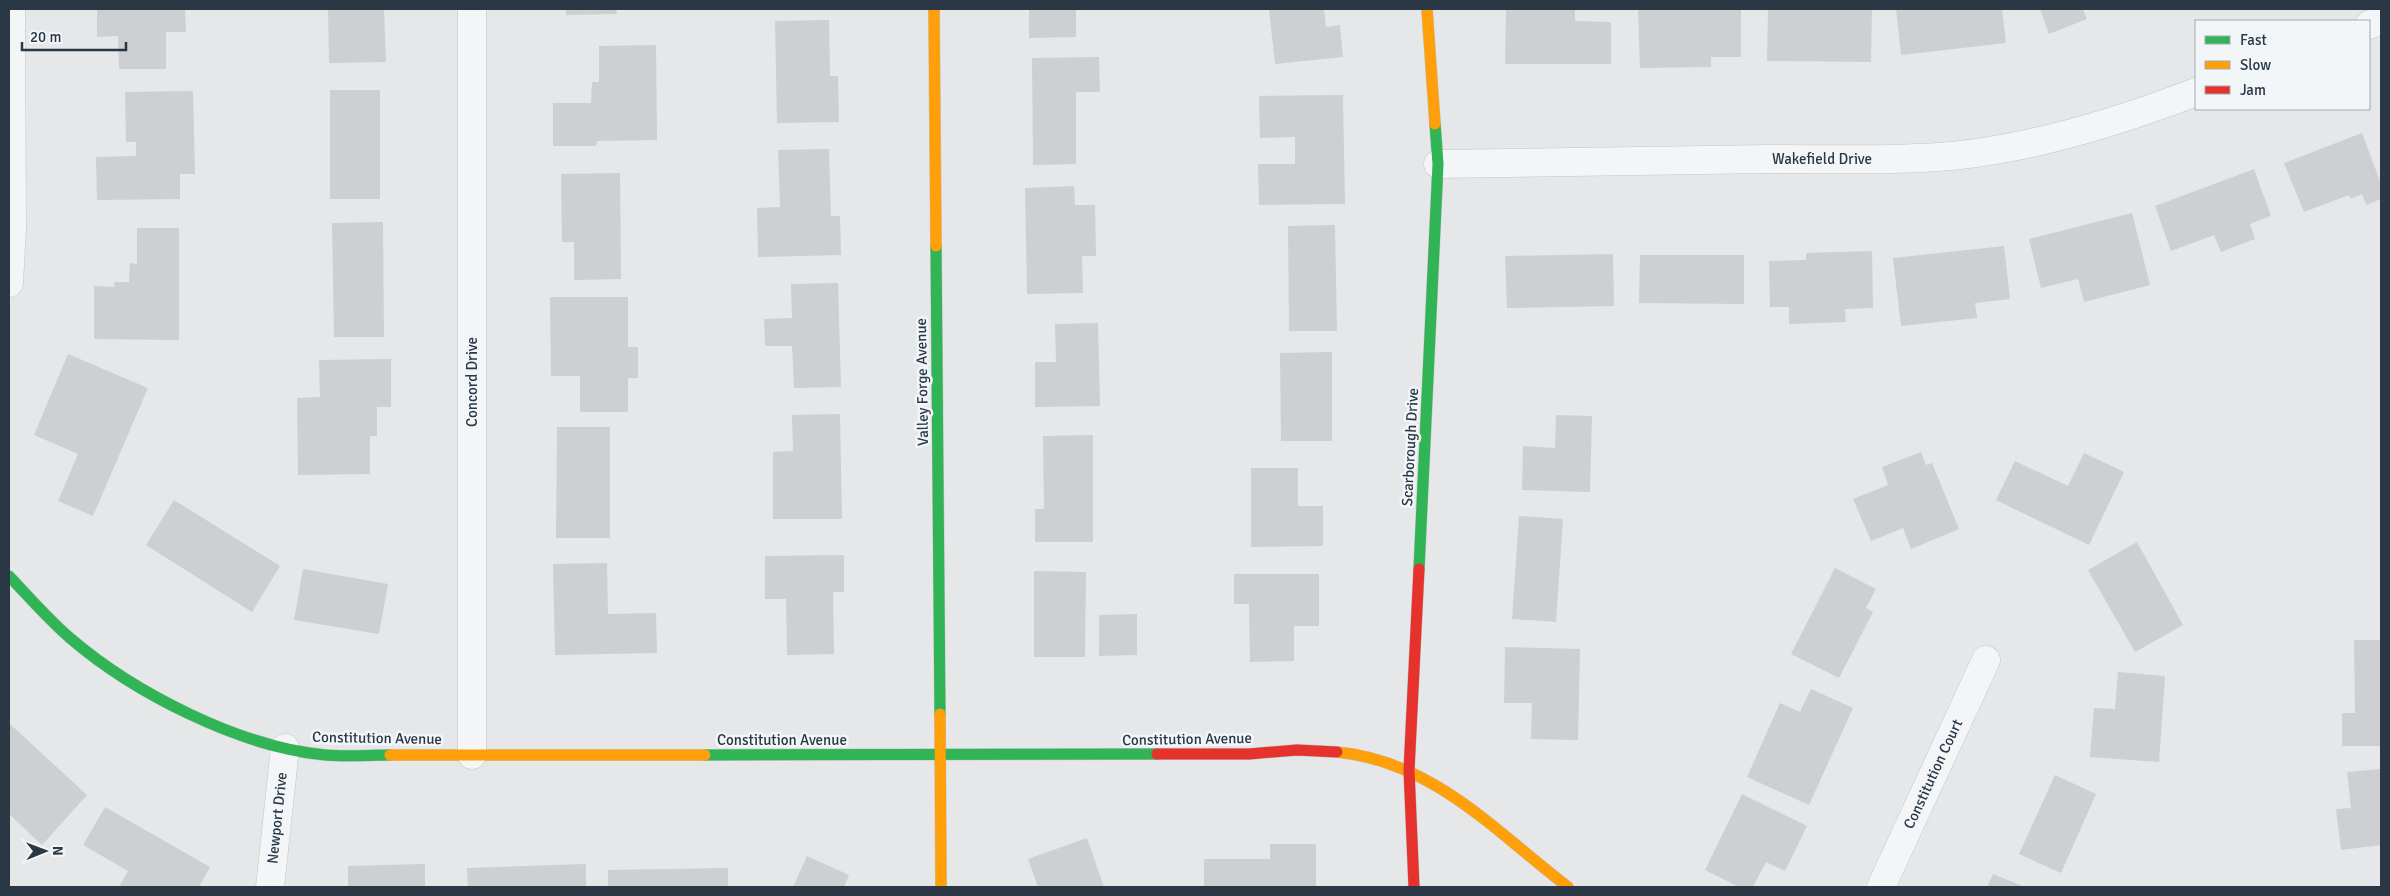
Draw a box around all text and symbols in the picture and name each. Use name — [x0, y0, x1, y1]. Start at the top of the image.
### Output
scale bar — [22, 20, 126, 52]
legend — [2195, 20, 2370, 110]
text: 20 m — [30, 28, 61, 46]
text: Fast — [2240, 31, 2267, 49]
text: Slow — [2240, 56, 2271, 74]
text: Jam — [2240, 81, 2266, 99]
street label: Wakefield Drive — [1772, 150, 1872, 168]
street label: Valley Forge Avenue — [912, 318, 932, 446]
street label: Concord Drive — [463, 337, 481, 427]
street label: Scarborough Drive — [1398, 387, 1422, 507]
street label: Constitution Court — [1900, 716, 1966, 832]
street label: Constitution Avenue — [312, 728, 442, 748]
street label: Constitution Avenue — [1122, 729, 1252, 749]
street label: Constitution Avenue — [717, 731, 847, 749]
street label: Newport Drive — [263, 771, 291, 865]
north arrow — [20, 826, 70, 876]
text: N — [49, 846, 66, 856]

